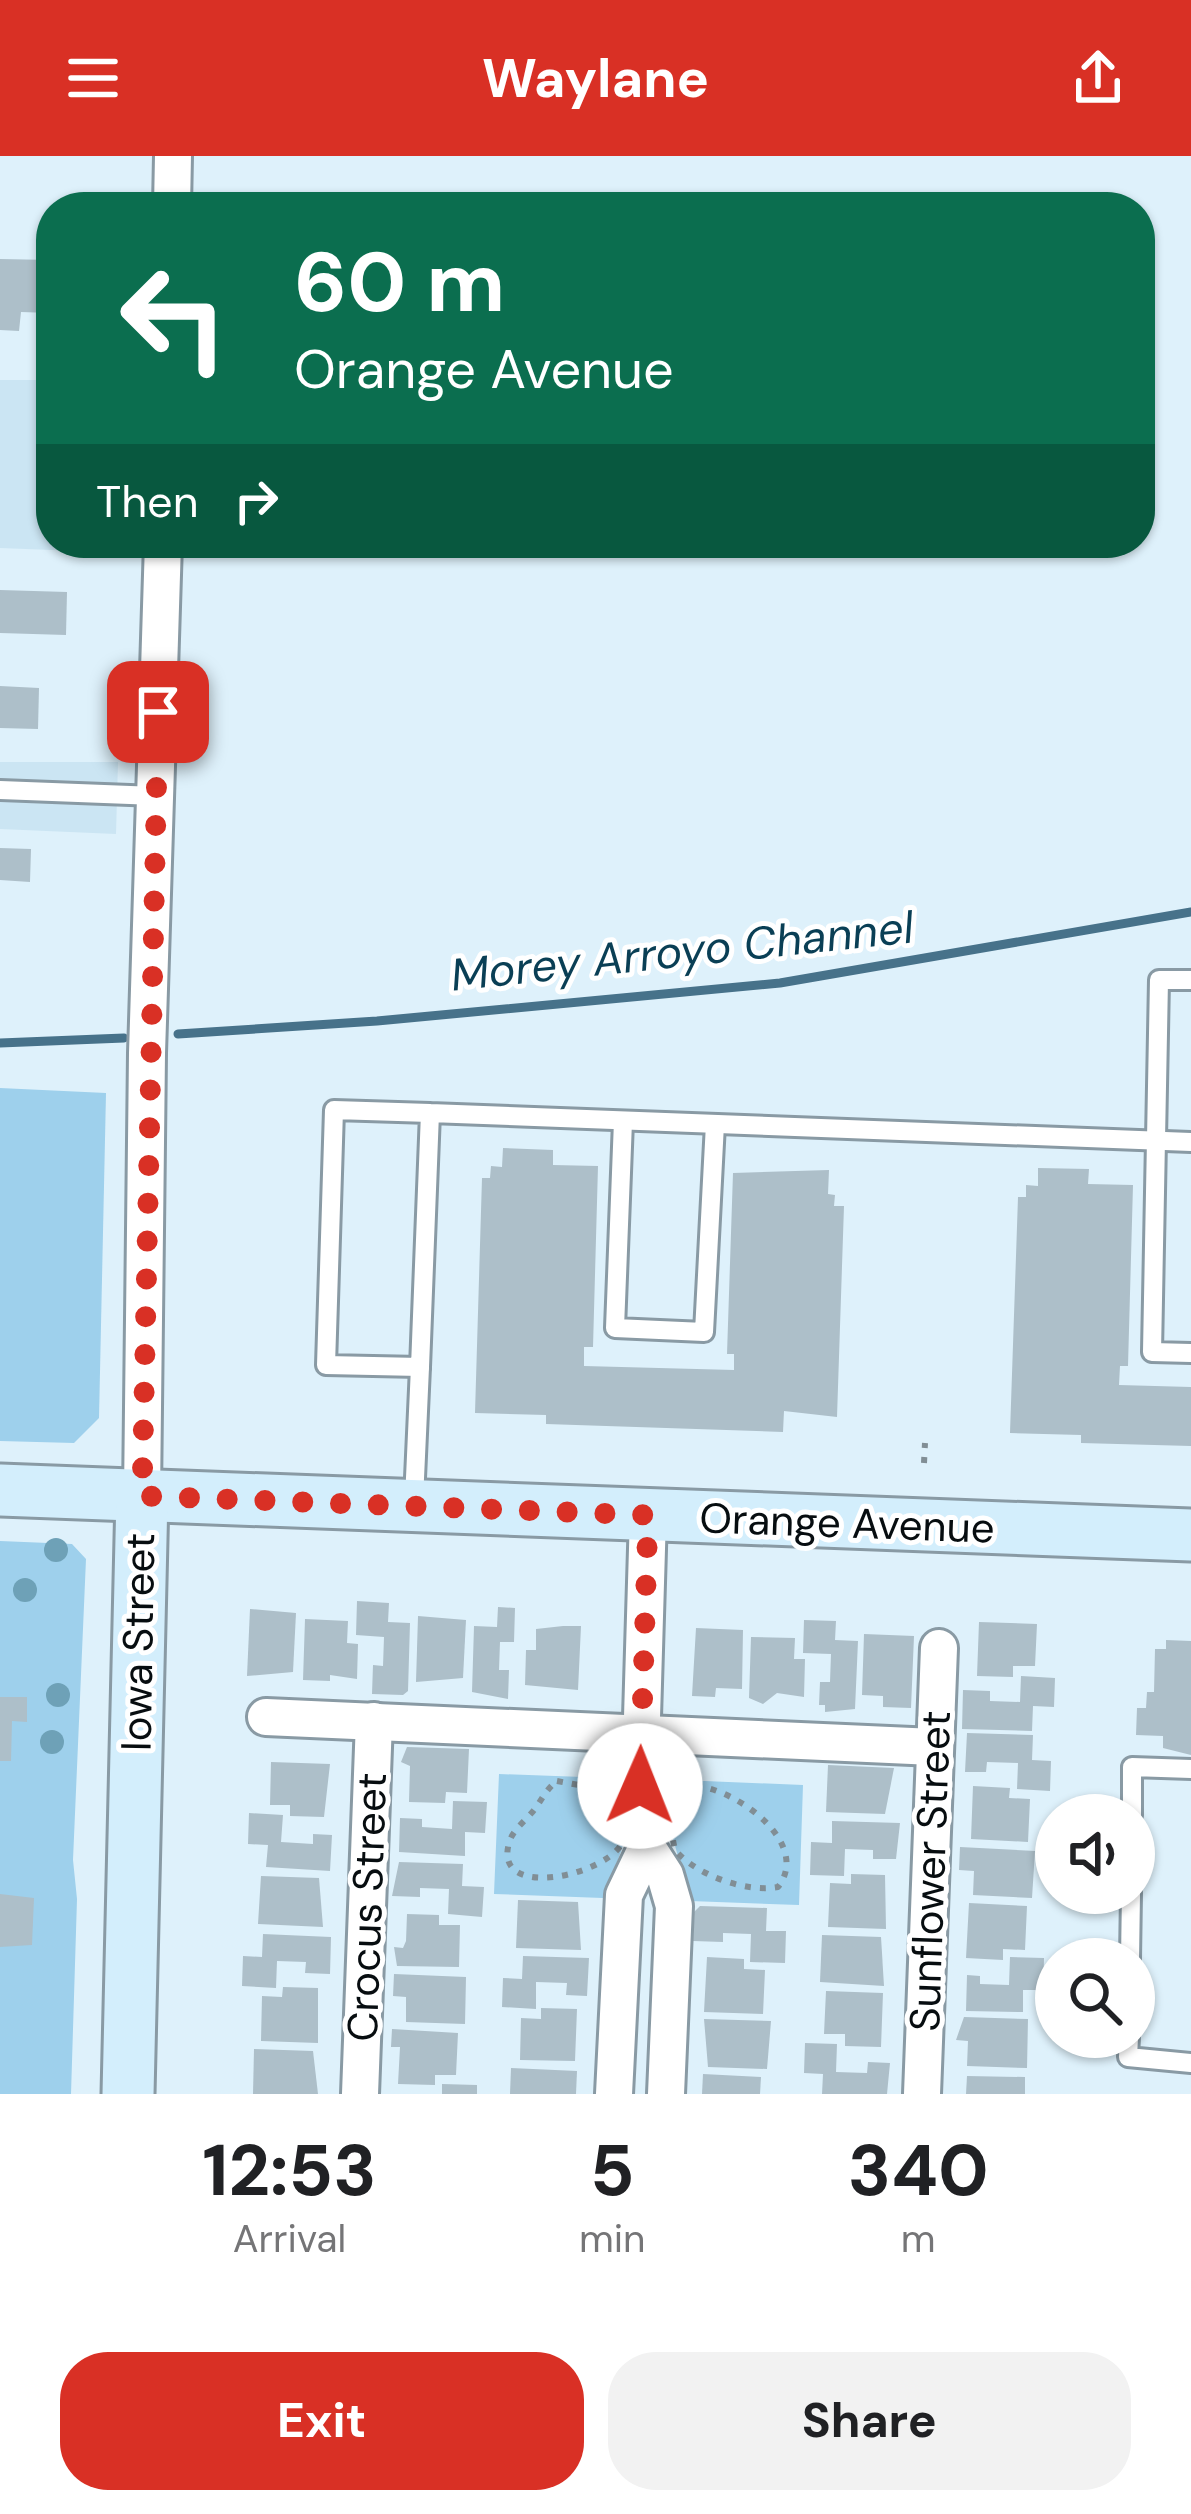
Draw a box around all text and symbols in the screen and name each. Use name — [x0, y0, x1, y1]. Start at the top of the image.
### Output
text: Waylane — [482, 43, 709, 114]
icon: menu — [60, 45, 126, 111]
icon: share — [1065, 45, 1131, 111]
text: 60 m — [294, 228, 505, 337]
icon: left — [96, 240, 252, 396]
text: Orange Avenue — [294, 334, 674, 405]
icon: right — [223, 468, 289, 534]
text: Then — [96, 472, 199, 531]
pin — [107, 661, 209, 763]
icon: arrive — [125, 679, 191, 745]
water label: Morey Arroyo Channel — [448, 897, 917, 1005]
street label: Orange Avenue — [698, 1490, 996, 1556]
street label: Iowa Street — [109, 1532, 167, 1752]
street label: Sunflower Street — [897, 1710, 963, 2032]
position arrow — [577, 1723, 703, 1849]
street label: Crocus Street — [335, 1772, 399, 2042]
map controls — [1035, 1794, 1155, 2058]
button: sound — [1035, 1794, 1155, 1914]
button: search — [1035, 1938, 1155, 2058]
text: 12:53 — [202, 2124, 377, 2217]
text: 5 — [590, 2124, 635, 2217]
text: 340 — [848, 2124, 989, 2217]
text: Arrival — [233, 2213, 346, 2264]
text: min — [579, 2213, 645, 2264]
text: m — [901, 2213, 936, 2264]
button: Exit — [60, 2352, 584, 2490]
button: Share — [608, 2352, 1131, 2490]

